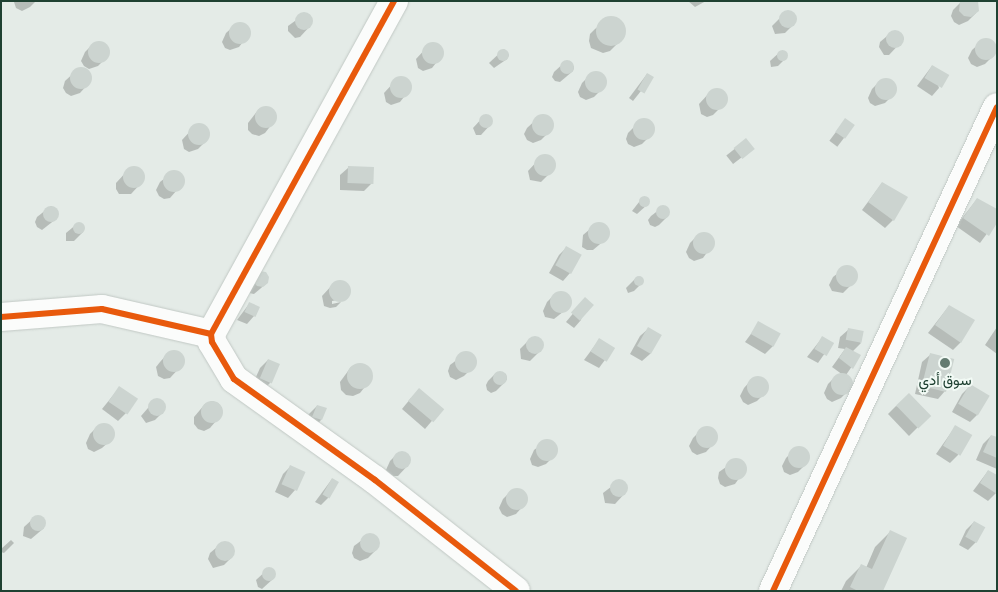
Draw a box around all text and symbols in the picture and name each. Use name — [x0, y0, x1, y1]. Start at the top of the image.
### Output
marker: سوق أدي — [939, 357, 951, 369]
place label: سوق أدي — [918, 371, 972, 389]

